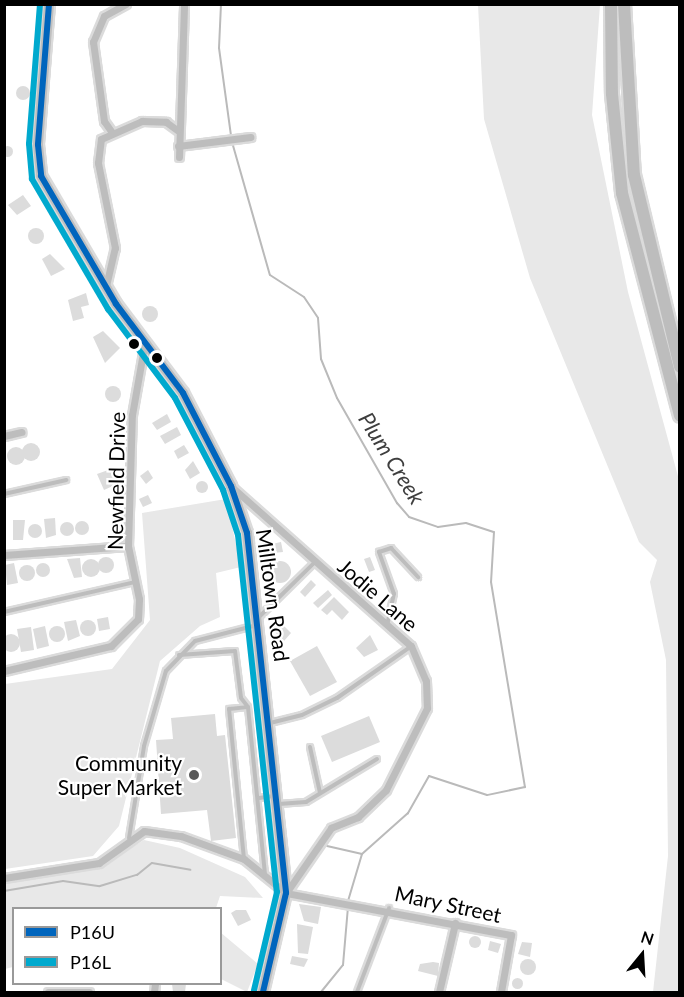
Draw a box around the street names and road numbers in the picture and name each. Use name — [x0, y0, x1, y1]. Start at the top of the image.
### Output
street label: Newfield Drive — [102, 412, 130, 550]
street label: Milltown Road — [251, 527, 295, 663]
street label: Jodie Lane — [333, 553, 423, 637]
street label: Mary Street — [392, 880, 504, 928]

